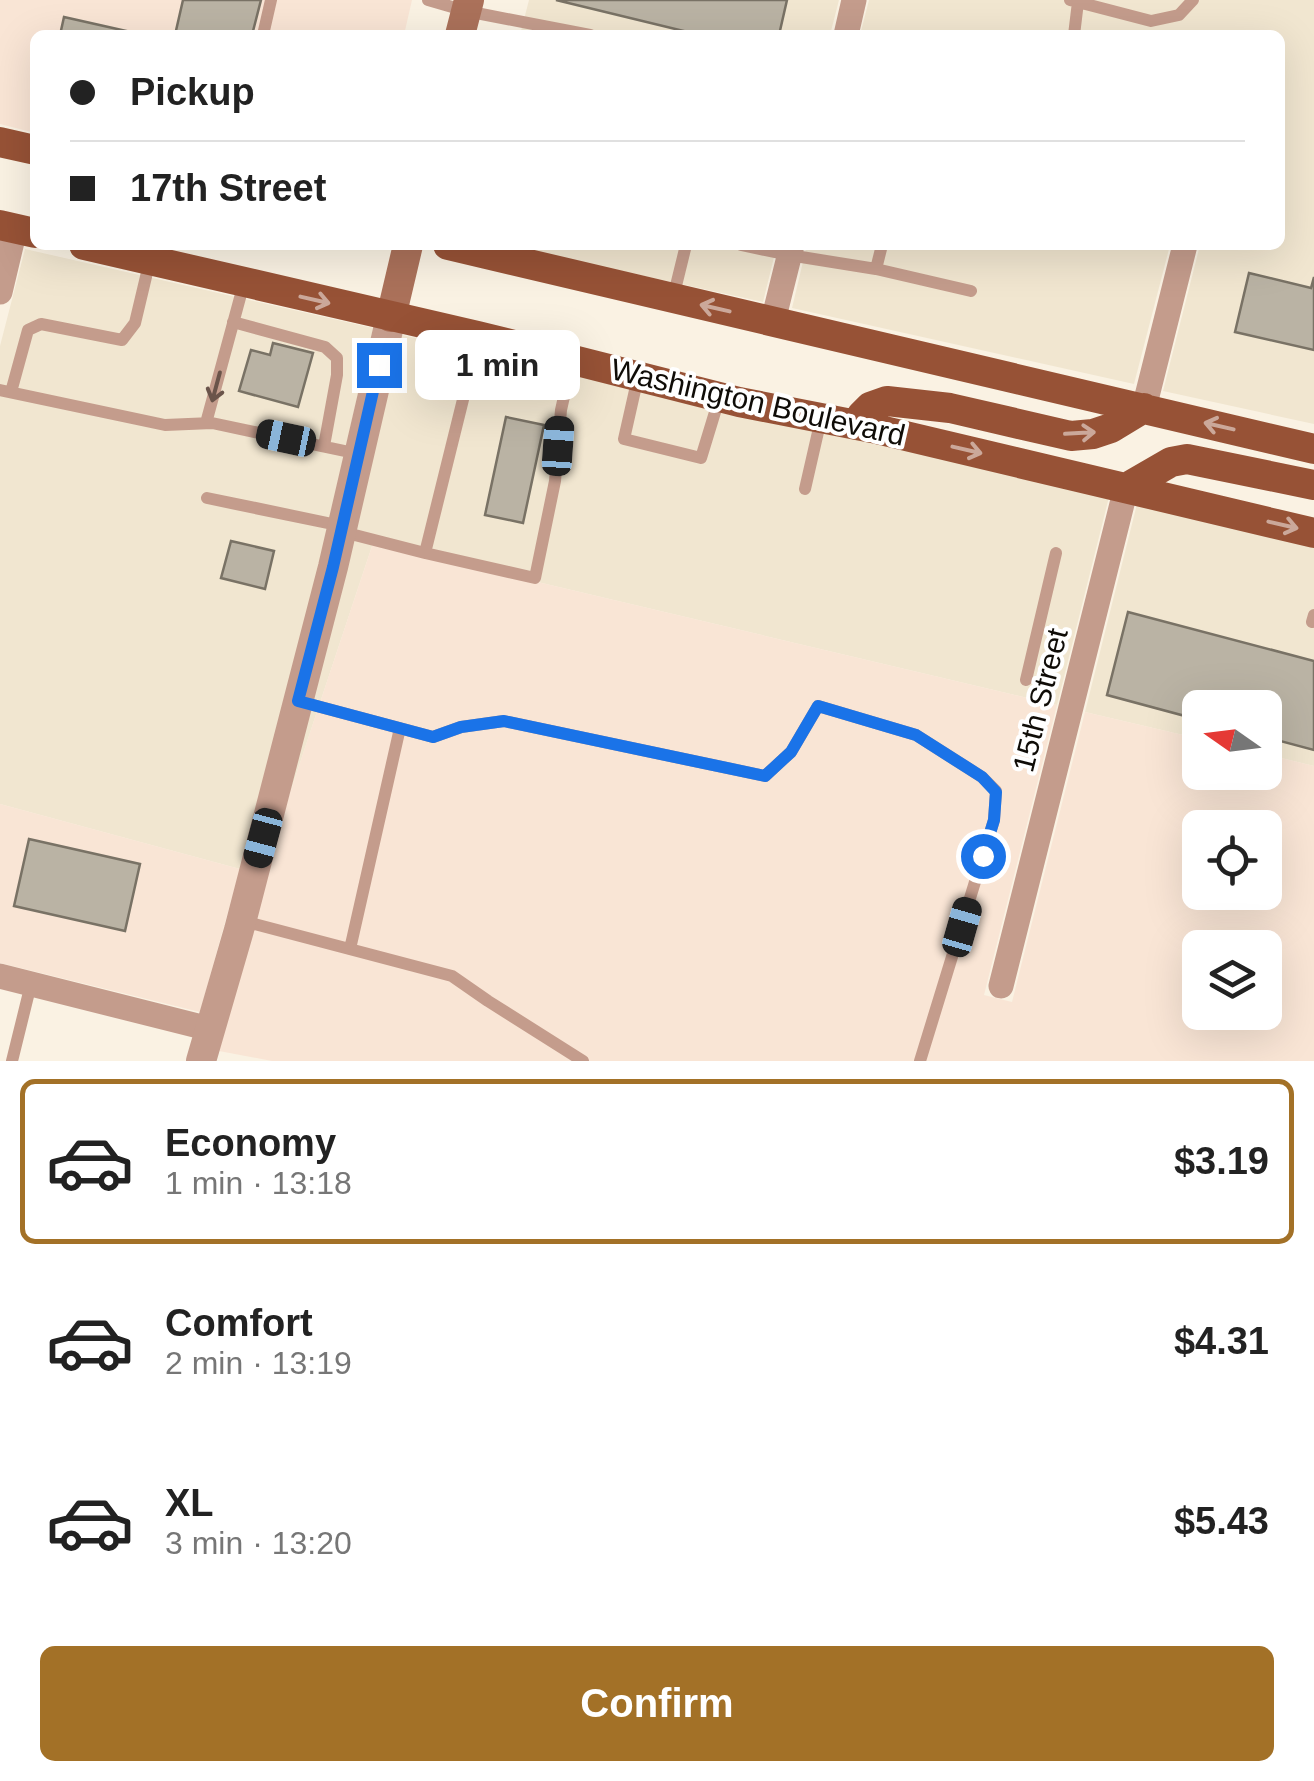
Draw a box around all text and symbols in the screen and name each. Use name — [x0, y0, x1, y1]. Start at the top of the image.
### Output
text: Pickup — [130, 71, 255, 113]
text: 17th Street — [130, 167, 326, 209]
one-way arrow — [298, 291, 330, 310]
one-way arrow — [700, 298, 732, 316]
callout: 1 min — [414, 330, 579, 400]
route end — [357, 343, 402, 388]
text: 1 min — [456, 347, 539, 383]
street label: Washington Boulevard — [608, 352, 908, 452]
one-way arrow — [205, 370, 224, 402]
car — [541, 415, 575, 477]
one-way arrow — [1204, 416, 1236, 434]
car — [254, 417, 318, 459]
one-way arrow — [1063, 424, 1096, 443]
one-way arrow — [950, 442, 982, 460]
one-way arrow — [1267, 517, 1298, 536]
street label: 15th Street — [1006, 624, 1074, 775]
north arrow — [1182, 690, 1282, 790]
map controls — [1182, 690, 1282, 1030]
car — [241, 805, 285, 871]
button: locate — [1182, 810, 1282, 910]
route start — [961, 834, 1006, 879]
car — [939, 894, 985, 960]
button: layers — [1182, 930, 1282, 1030]
icon: car — [45, 1117, 135, 1207]
text: Economy — [165, 1122, 336, 1164]
text: $3.19 — [1174, 1140, 1269, 1182]
text: 1 min · 13:18 — [165, 1165, 352, 1201]
icon: car — [45, 1297, 135, 1387]
text: Comfort — [165, 1302, 313, 1344]
text: $4.31 — [1174, 1320, 1269, 1362]
text: 2 min · 13:19 — [165, 1345, 352, 1381]
icon: car — [45, 1477, 135, 1567]
text: XL — [165, 1482, 214, 1524]
text: $5.43 — [1174, 1500, 1269, 1542]
text: 3 min · 13:20 — [165, 1525, 352, 1561]
button: Confirm — [40, 1646, 1274, 1761]

